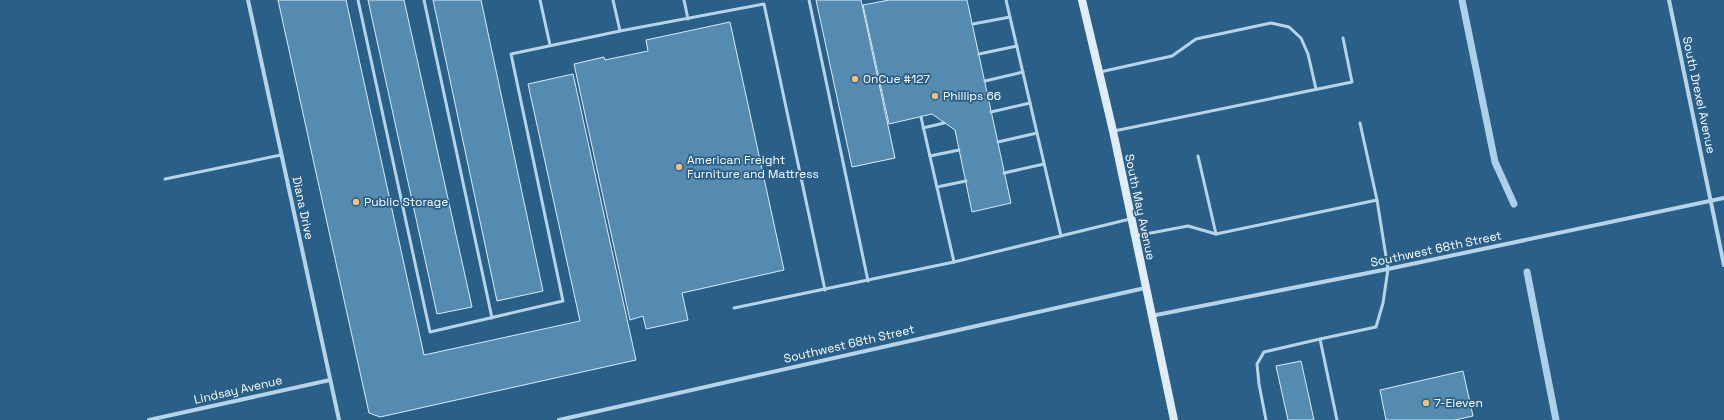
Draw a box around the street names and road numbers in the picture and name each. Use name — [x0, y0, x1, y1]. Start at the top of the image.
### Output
street label: South Drexel Avenue — [1679, 35, 1719, 155]
street label: South May Avenue — [1121, 153, 1159, 261]
street label: Diana Drive — [289, 175, 317, 241]
street label: Southwest 68th Street — [1369, 227, 1503, 271]
street label: Southwest 68th Street — [782, 321, 916, 367]
street label: Lindsay Avenue — [192, 372, 284, 408]

